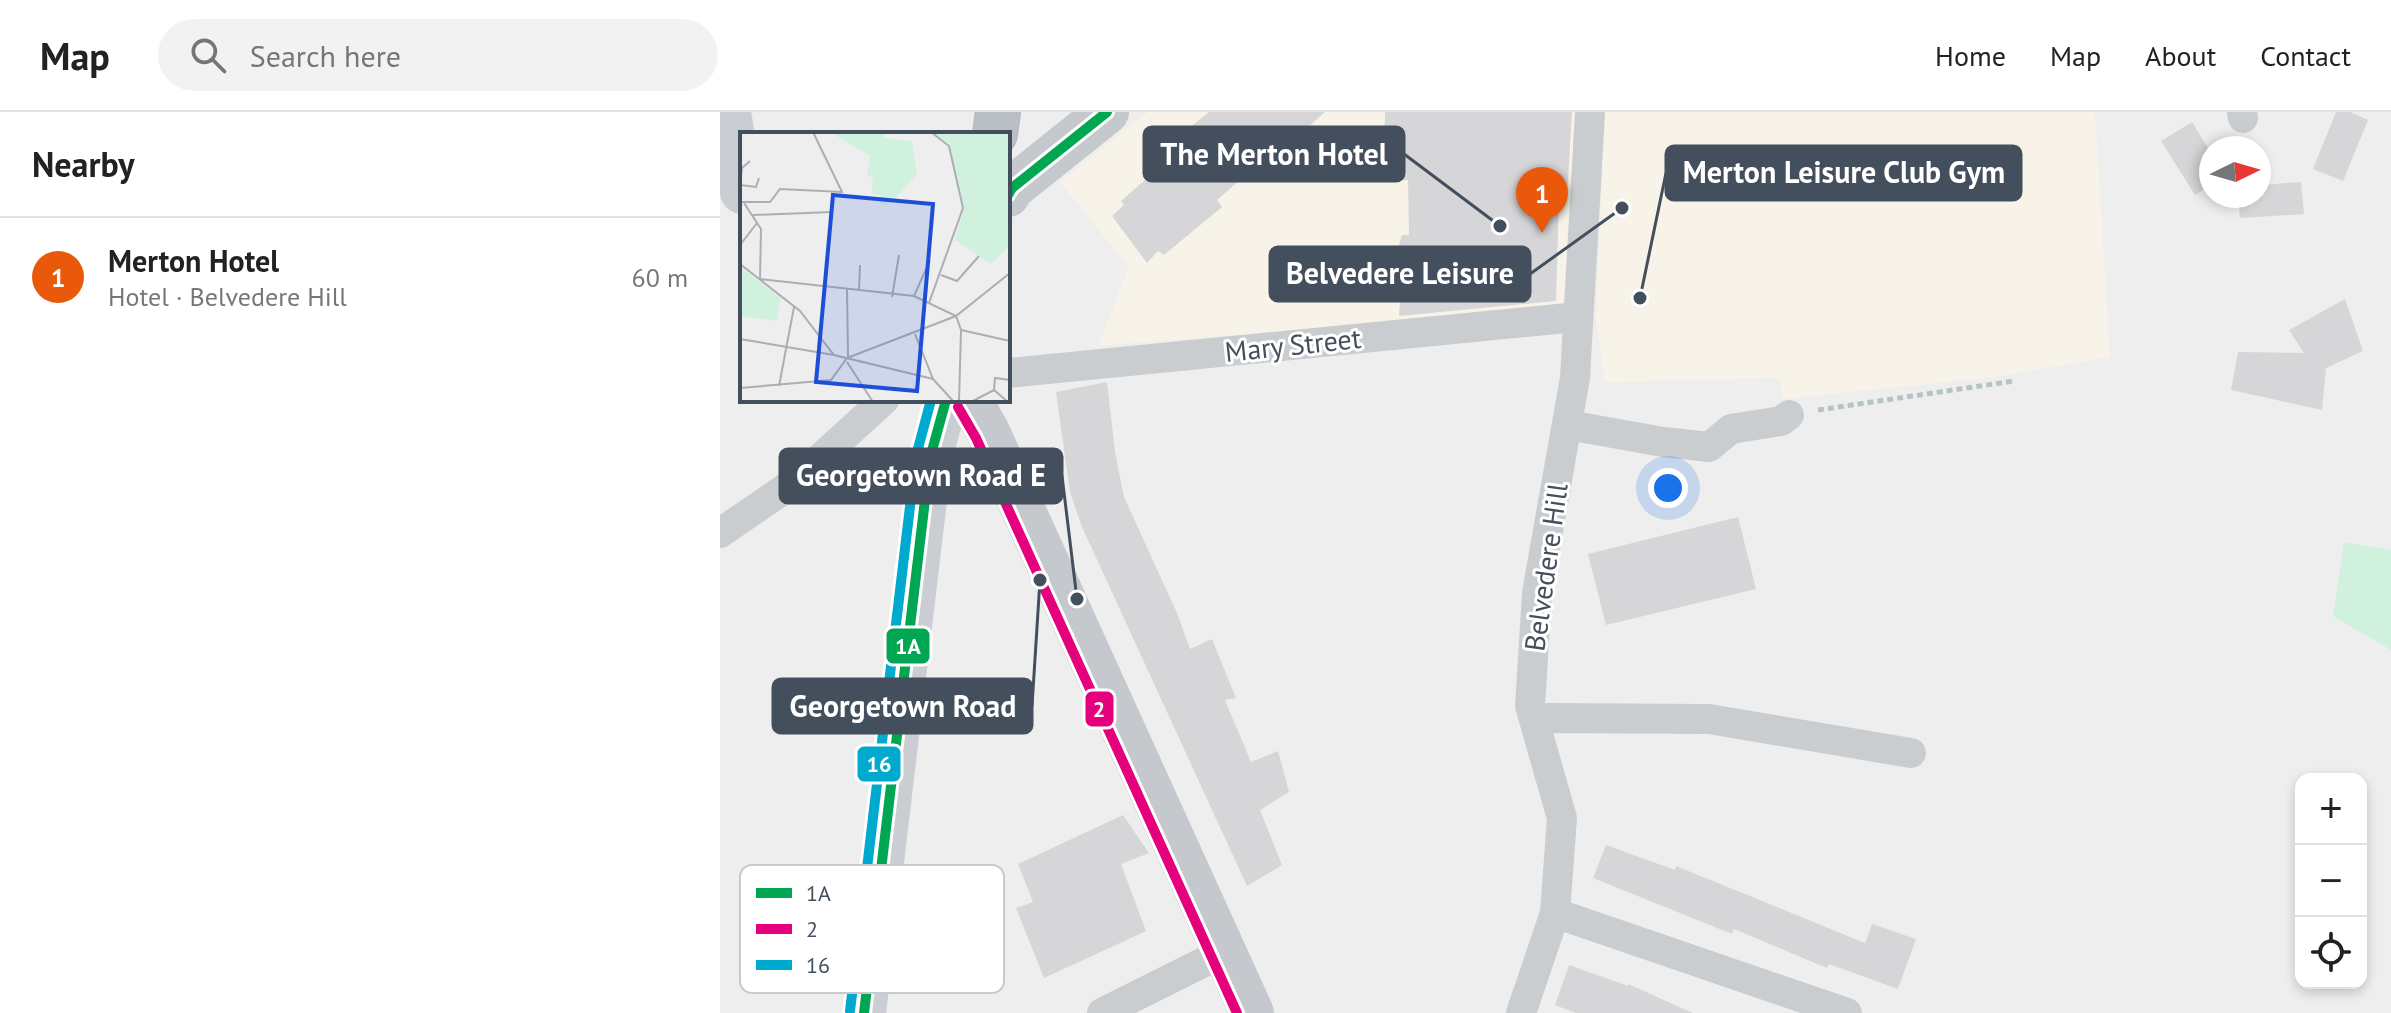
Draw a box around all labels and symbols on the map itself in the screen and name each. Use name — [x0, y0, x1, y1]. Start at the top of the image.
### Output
callout: The Merton Hotel — [1144, 127, 1404, 181]
inset map — [740, 132, 1010, 402]
text: The Merton Hotel — [1160, 134, 1388, 173]
north arrow — [2199, 136, 2271, 208]
callout: Merton Leisure Club Gym — [1666, 146, 2021, 200]
text: Merton Leisure Club Gym — [1683, 152, 2005, 191]
pin: 1 — [1516, 167, 1568, 233]
callout: Belvedere Leisure — [1270, 247, 1530, 301]
text: Belvedere Leisure — [1286, 253, 1514, 292]
street label: Mary Street — [1223, 319, 1363, 370]
callout: Georgetown Road E — [780, 449, 1062, 503]
text: Georgetown Road E — [796, 455, 1046, 494]
your location — [1648, 468, 1688, 508]
street label: Belvedere Hill — [1515, 481, 1576, 653]
line badge: 1A — [885, 627, 931, 665]
text: 1A — [895, 632, 922, 660]
callout: Georgetown Road — [773, 679, 1032, 733]
text: Georgetown Road — [790, 686, 1016, 725]
line badge: 2 — [1084, 690, 1115, 728]
text: 2 — [1093, 695, 1105, 723]
line badge: 16 — [856, 745, 902, 783]
text: 16 — [867, 750, 891, 778]
legend — [740, 865, 1004, 993]
text: 1A — [806, 879, 831, 907]
text: 2 — [806, 915, 818, 943]
text: 16 — [806, 951, 830, 979]

